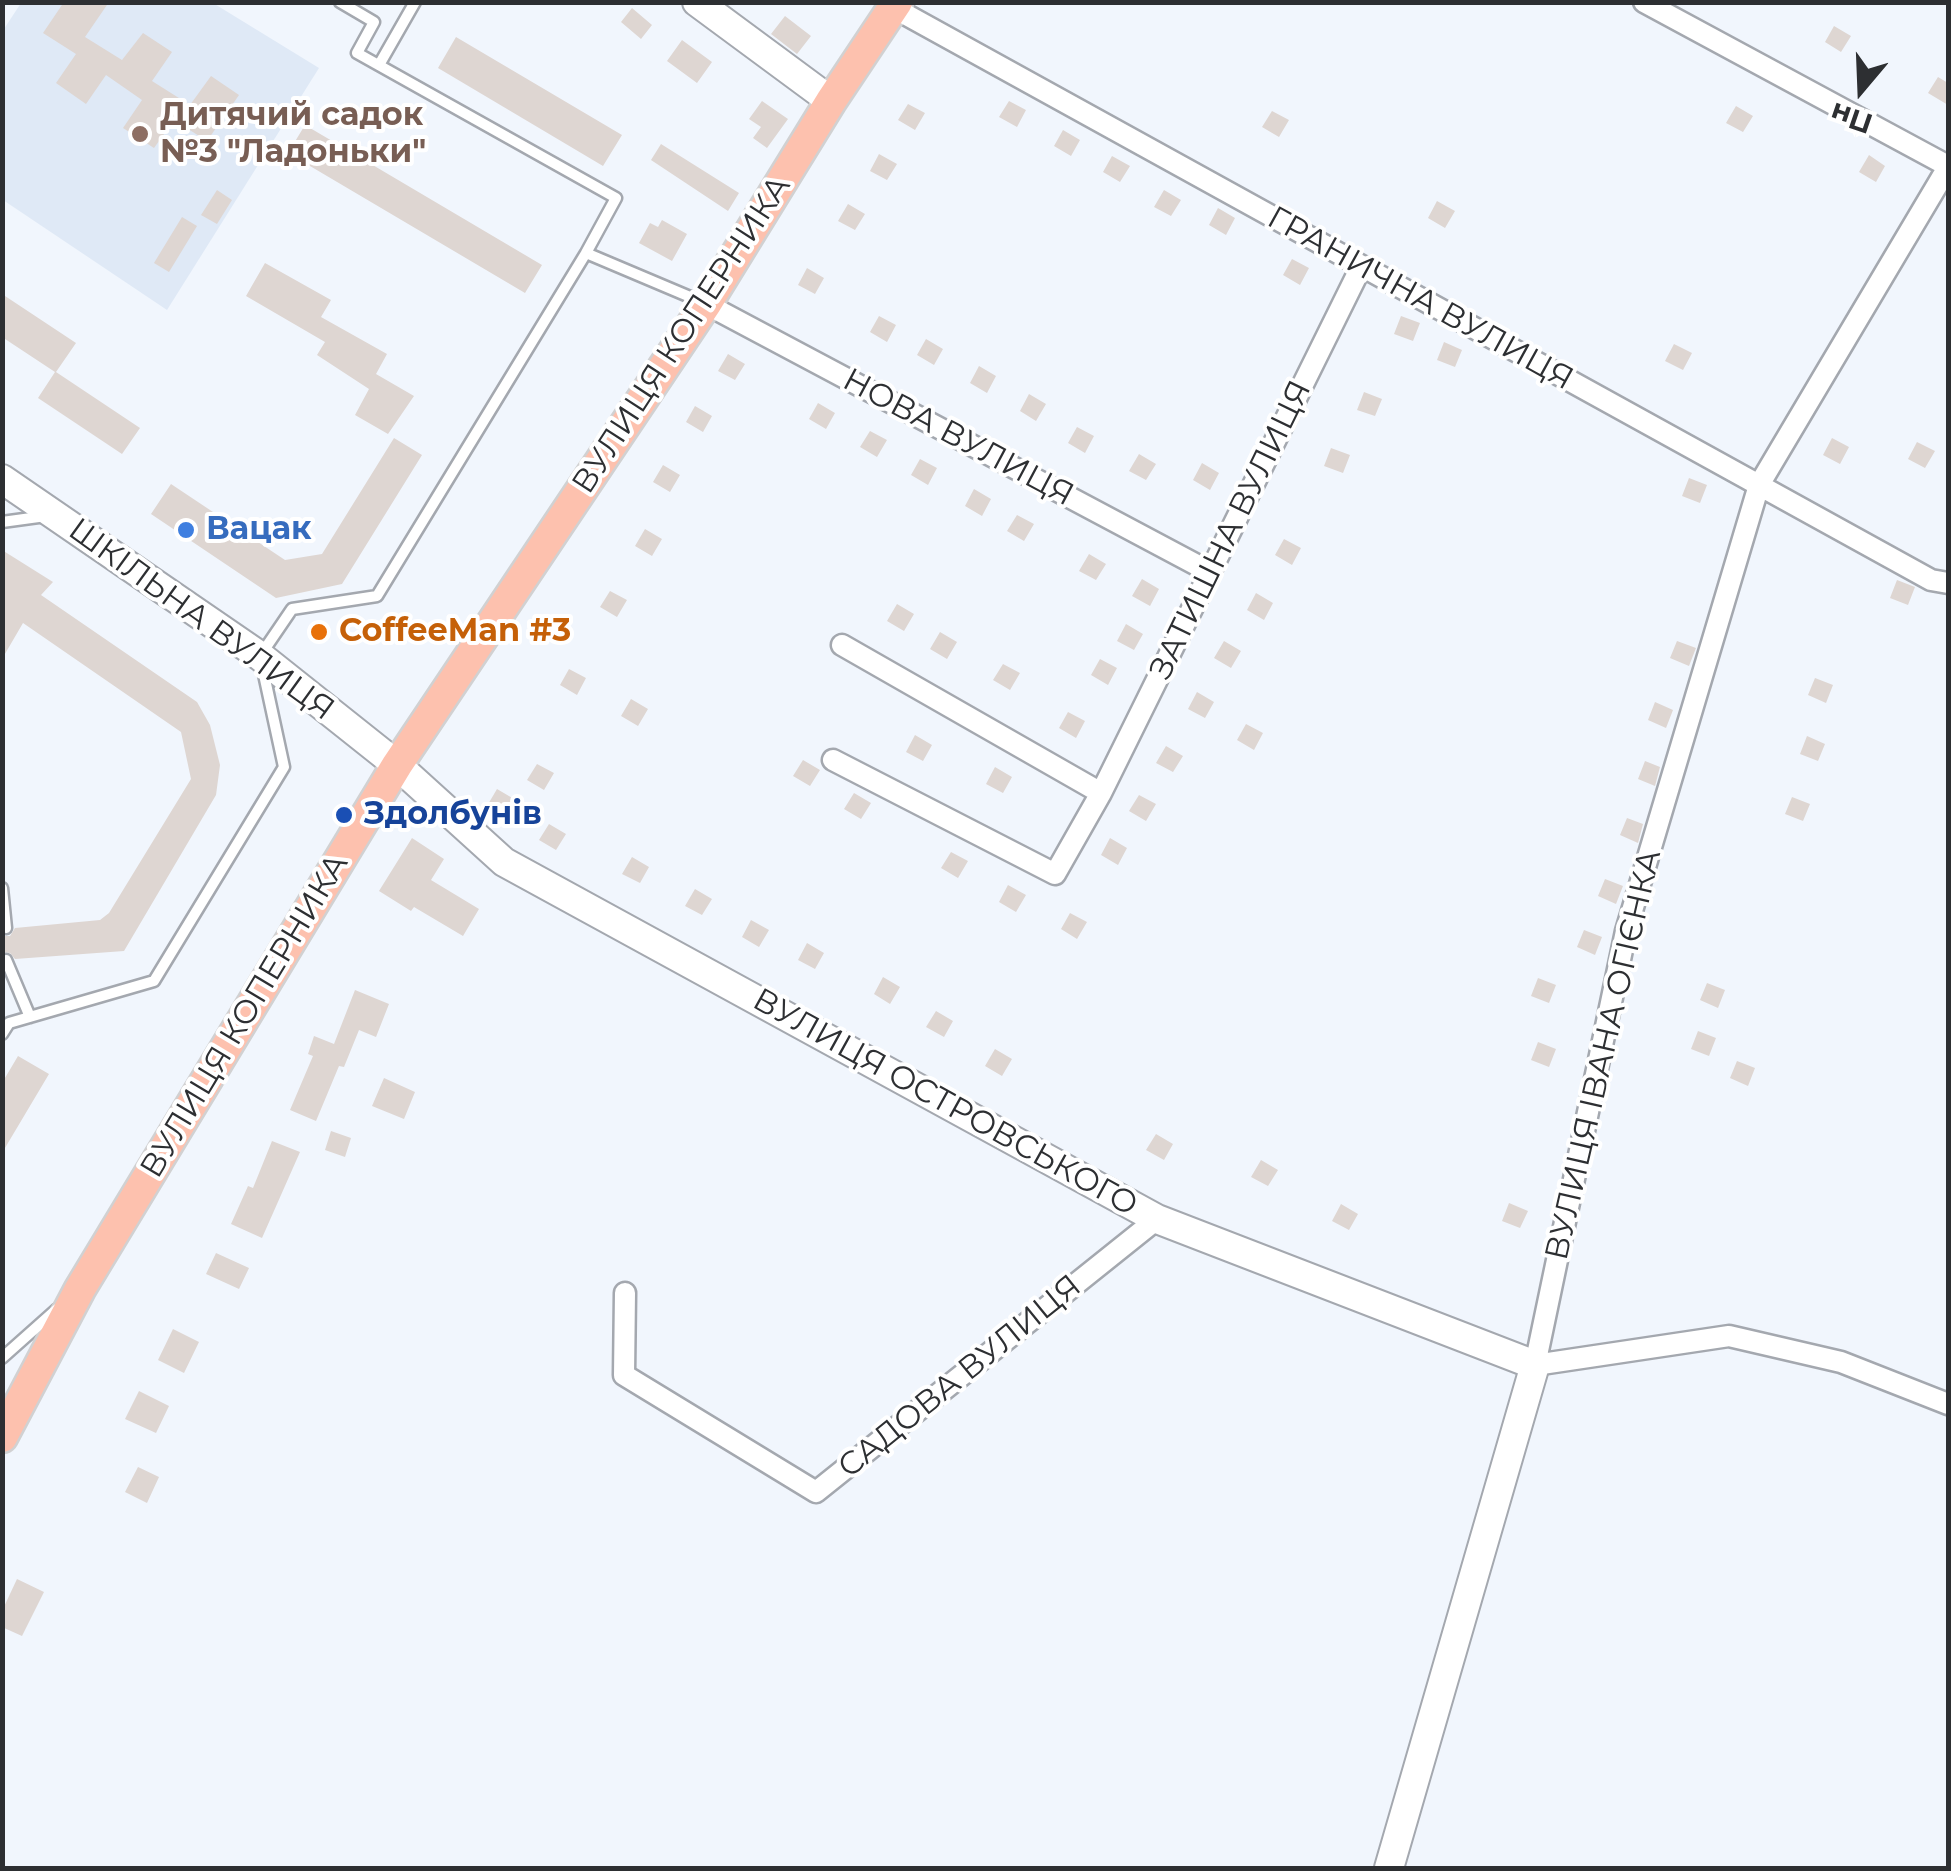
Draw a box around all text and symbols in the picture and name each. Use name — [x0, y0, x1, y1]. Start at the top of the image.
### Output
north arrow — [1811, 40, 1911, 140]
text: Пн — [1826, 95, 1877, 141]
place label: Дитячий садок №3 "Ладоньки" — [160, 97, 426, 172]
marker: Дитячий садок №3 "Ладоньки" — [129, 123, 151, 145]
street label: ВУЛИЦЯ КОПЕРНИКА — [565, 169, 799, 501]
street label: ГРАНИЧНА ВУЛИЦЯ — [1261, 199, 1579, 399]
street label: НОВА ВУЛИЦЯ — [836, 361, 1080, 515]
street label: ЗАТИШНА ВУЛИЦЯ — [1142, 375, 1320, 685]
street label: ШКІЛЬНА ВУЛИЦЯ — [61, 511, 341, 729]
place label: Вацак — [206, 511, 312, 549]
marker: Вацак — [175, 519, 197, 541]
place label: CoffeeMan #3 — [339, 613, 571, 651]
marker: CoffeeMan #3 — [308, 621, 330, 643]
place label: Здолбунів — [364, 796, 542, 834]
marker: Здолбунів — [333, 804, 355, 826]
street label: ВУЛИЦЯ ІВАНА ОГІЄНКА — [1538, 846, 1670, 1264]
street label: ВУЛИЦЯ КОПЕРНИКА — [133, 847, 357, 1185]
street label: ВУЛИЦЯ ОСТРОВСЬКОГО — [746, 981, 1144, 1225]
street label: САДОВА ВУЛИЦЯ — [831, 1267, 1089, 1487]

